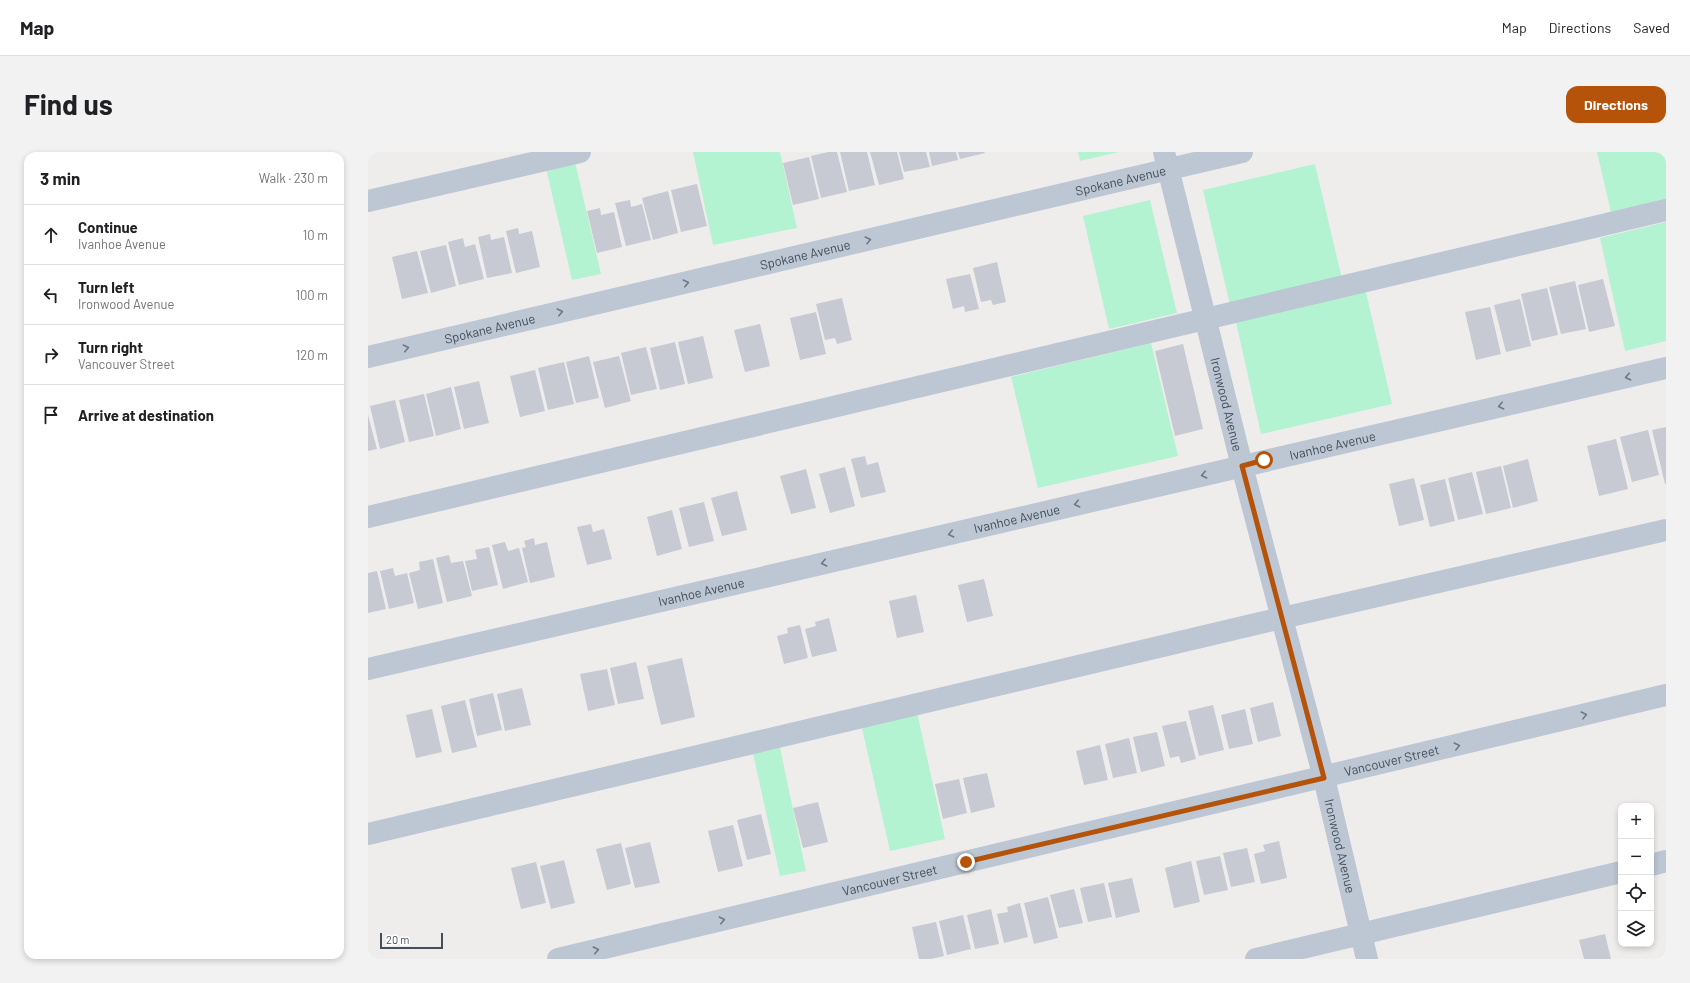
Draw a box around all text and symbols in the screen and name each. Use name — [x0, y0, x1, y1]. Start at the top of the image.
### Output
text: Map — [20, 16, 54, 39]
text: Map — [1502, 19, 1527, 36]
text: Directions — [1549, 19, 1611, 36]
text: Saved — [1633, 19, 1670, 36]
button: Directions — [1566, 86, 1666, 123]
text: Find us — [24, 87, 113, 121]
street label: Spokane Avenue — [1074, 162, 1168, 199]
text: 3 min — [40, 168, 80, 188]
text: Walk · 230 m — [259, 170, 328, 186]
text: Continue — [78, 218, 138, 236]
icon: ahead — [40, 224, 62, 246]
text: 10 m — [303, 227, 328, 243]
text: Ivanhoe Avenue — [78, 236, 166, 252]
street label: Spokane Avenue — [758, 236, 852, 273]
one-way arrow — [864, 237, 871, 245]
text: Turn left — [78, 278, 134, 296]
one-way arrow — [683, 279, 690, 287]
icon: left — [40, 284, 62, 306]
text: 100 m — [295, 287, 328, 303]
text: Ironwood Avenue — [78, 296, 174, 312]
one-way arrow — [557, 309, 563, 317]
street label: Spokane Avenue — [443, 310, 537, 347]
text: Turn right — [78, 338, 143, 356]
icon: right — [40, 344, 62, 366]
one-way arrow — [403, 345, 409, 353]
text: 120 m — [296, 347, 328, 363]
text: Vancouver Street — [78, 356, 175, 372]
street label: Ironwood Avenue — [1207, 356, 1246, 453]
one-way arrow — [1625, 373, 1631, 381]
one-way arrow — [1498, 401, 1505, 410]
icon: arrive — [40, 404, 62, 426]
text: Arrive at destination — [78, 406, 214, 424]
street label: Ivanhoe Avenue — [1288, 428, 1377, 463]
route start — [1255, 451, 1273, 469]
one-way arrow — [1201, 470, 1207, 478]
one-way arrow — [1074, 500, 1080, 508]
street label: Ivanhoe Avenue — [972, 501, 1062, 536]
one-way arrow — [947, 529, 954, 537]
one-way arrow — [821, 559, 827, 567]
street label: Ivanhoe Avenue — [656, 574, 746, 609]
one-way arrow — [1580, 712, 1587, 720]
street label: Vancouver Street — [1343, 741, 1441, 779]
one-way arrow — [1454, 742, 1460, 750]
street label: Ironwood Avenue — [1321, 797, 1359, 895]
map controls — [1618, 803, 1654, 947]
button: + — [1618, 803, 1654, 839]
button: − — [1618, 839, 1654, 875]
route end — [957, 853, 975, 871]
street label: Vancouver Street — [841, 861, 939, 899]
button: locate — [1618, 875, 1654, 911]
button: layers — [1618, 911, 1654, 947]
one-way arrow — [719, 917, 725, 925]
scale bar — [380, 931, 443, 950]
text: 20 m — [386, 933, 409, 946]
one-way arrow — [592, 946, 599, 955]

